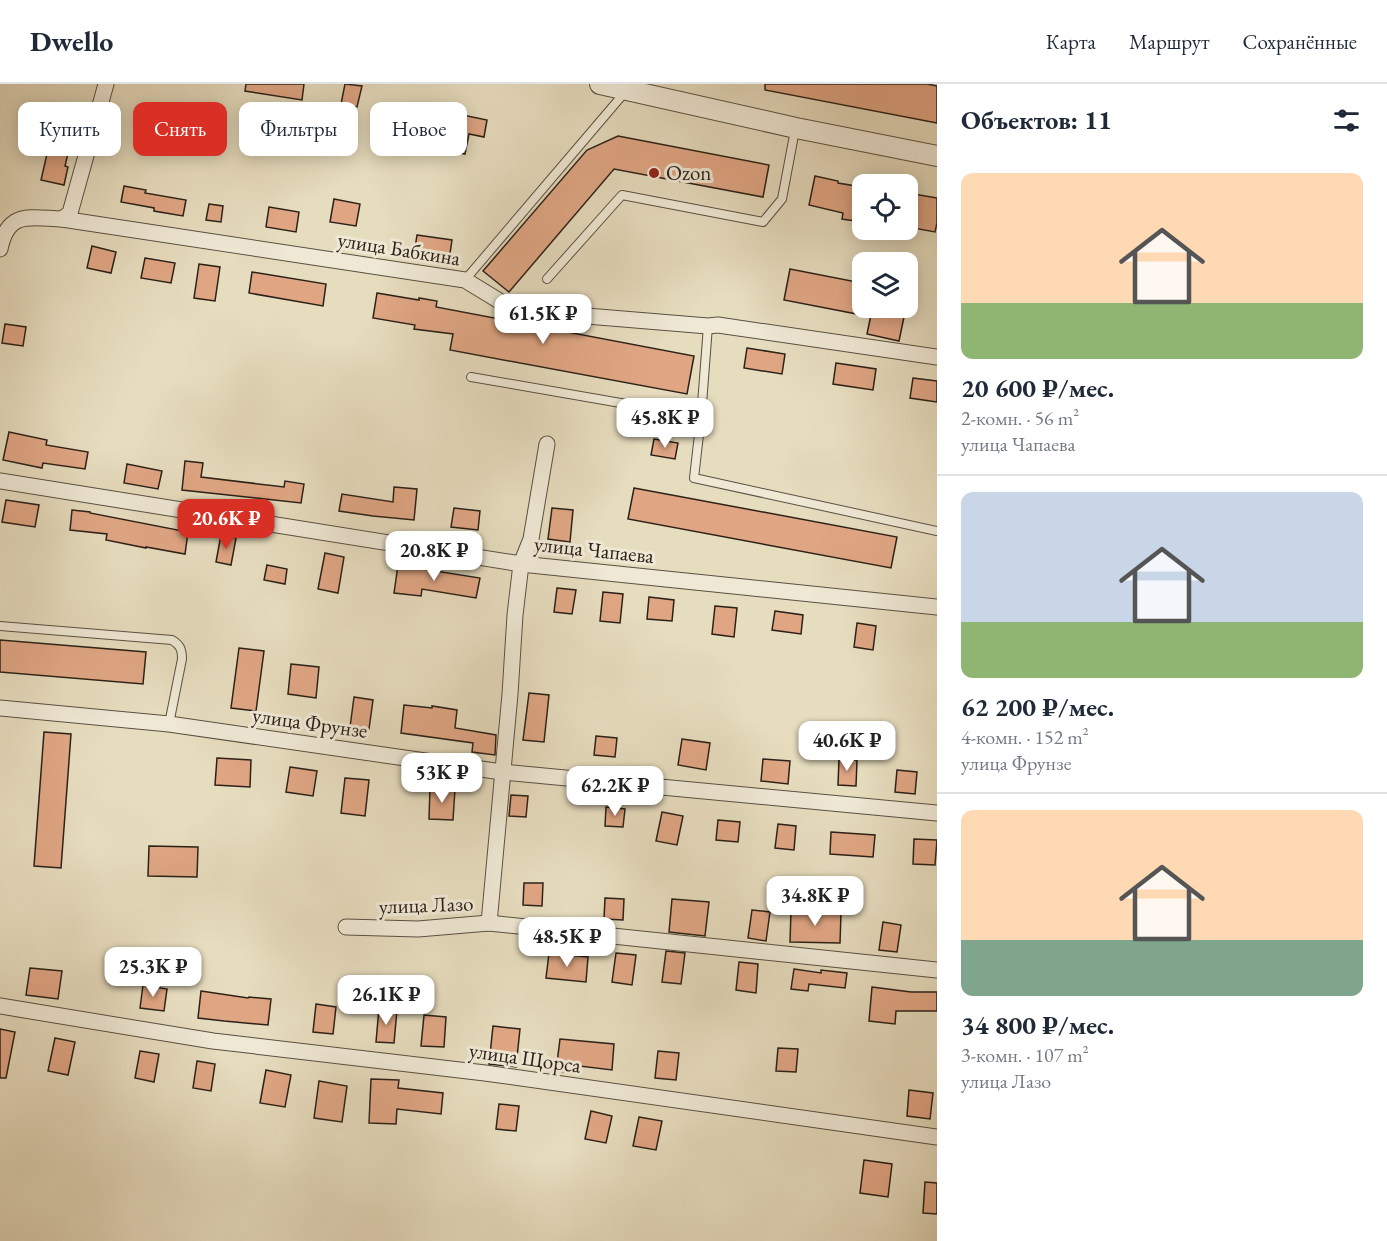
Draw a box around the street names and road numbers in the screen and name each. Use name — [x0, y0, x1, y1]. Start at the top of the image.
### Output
street label: улица Бабкина — [336, 225, 463, 272]
street label: улица Чапаева — [533, 530, 656, 569]
street label: улица Фрунзе — [251, 701, 369, 744]
street label: улица Лазо — [378, 889, 474, 920]
street label: улица Щорса — [467, 1036, 583, 1079]

